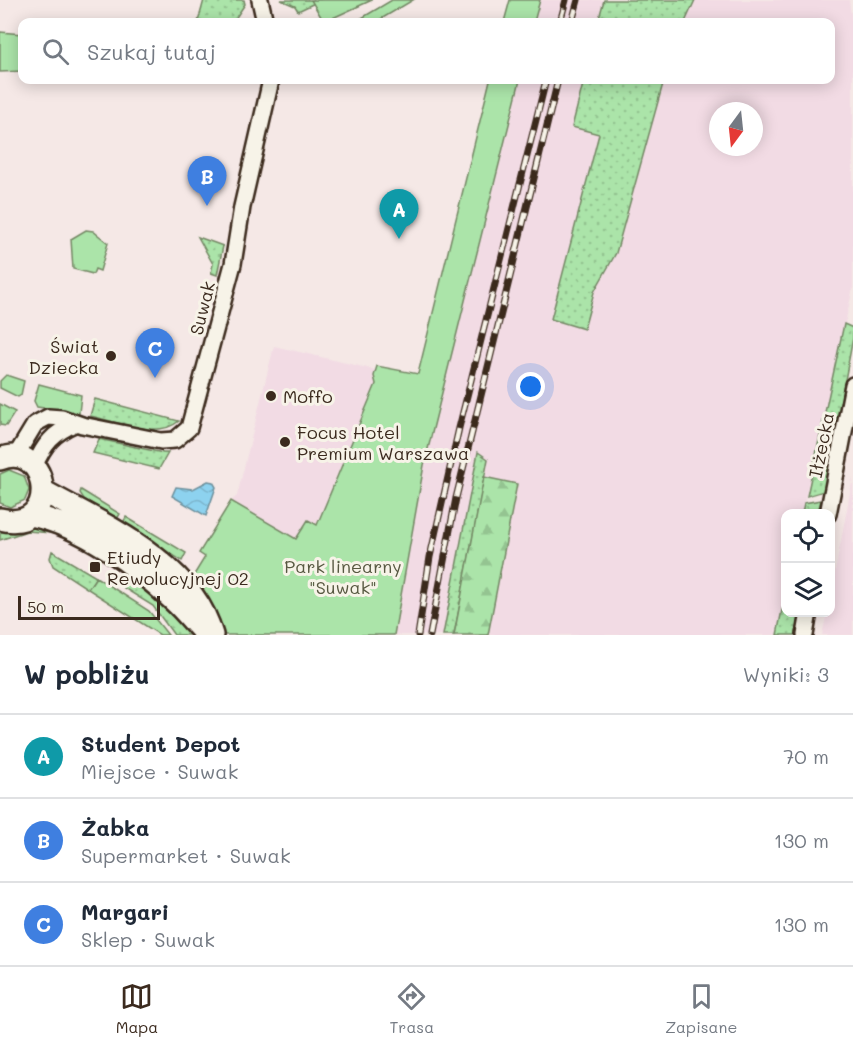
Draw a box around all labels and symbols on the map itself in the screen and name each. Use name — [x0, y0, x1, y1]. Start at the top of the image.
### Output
north arrow — [709, 102, 763, 156]
pin: B — [188, 156, 226, 206]
pin: A — [380, 190, 418, 239]
street label: Suwak — [184, 279, 220, 337]
pin: C — [136, 328, 174, 378]
place label: Świat Dziecka — [29, 334, 99, 379]
marker: Świat Dziecka — [104, 349, 118, 363]
your location — [516, 372, 545, 401]
place label: Moffo — [283, 384, 333, 408]
marker: Moffo — [264, 389, 278, 403]
street label: Iłżecka — [803, 410, 839, 480]
place label: Focus Hotel Premium Warszawa — [297, 420, 469, 465]
marker: Focus Hotel Premium Warszawa — [278, 435, 292, 449]
place label: Etiudy Rewolucyjnej 02 — [107, 545, 249, 590]
park label: Park linearny "Suwak" — [284, 554, 402, 599]
marker: Etiudy Rewolucyjnej 02 — [88, 560, 102, 574]
scale bar — [18, 593, 160, 620]

